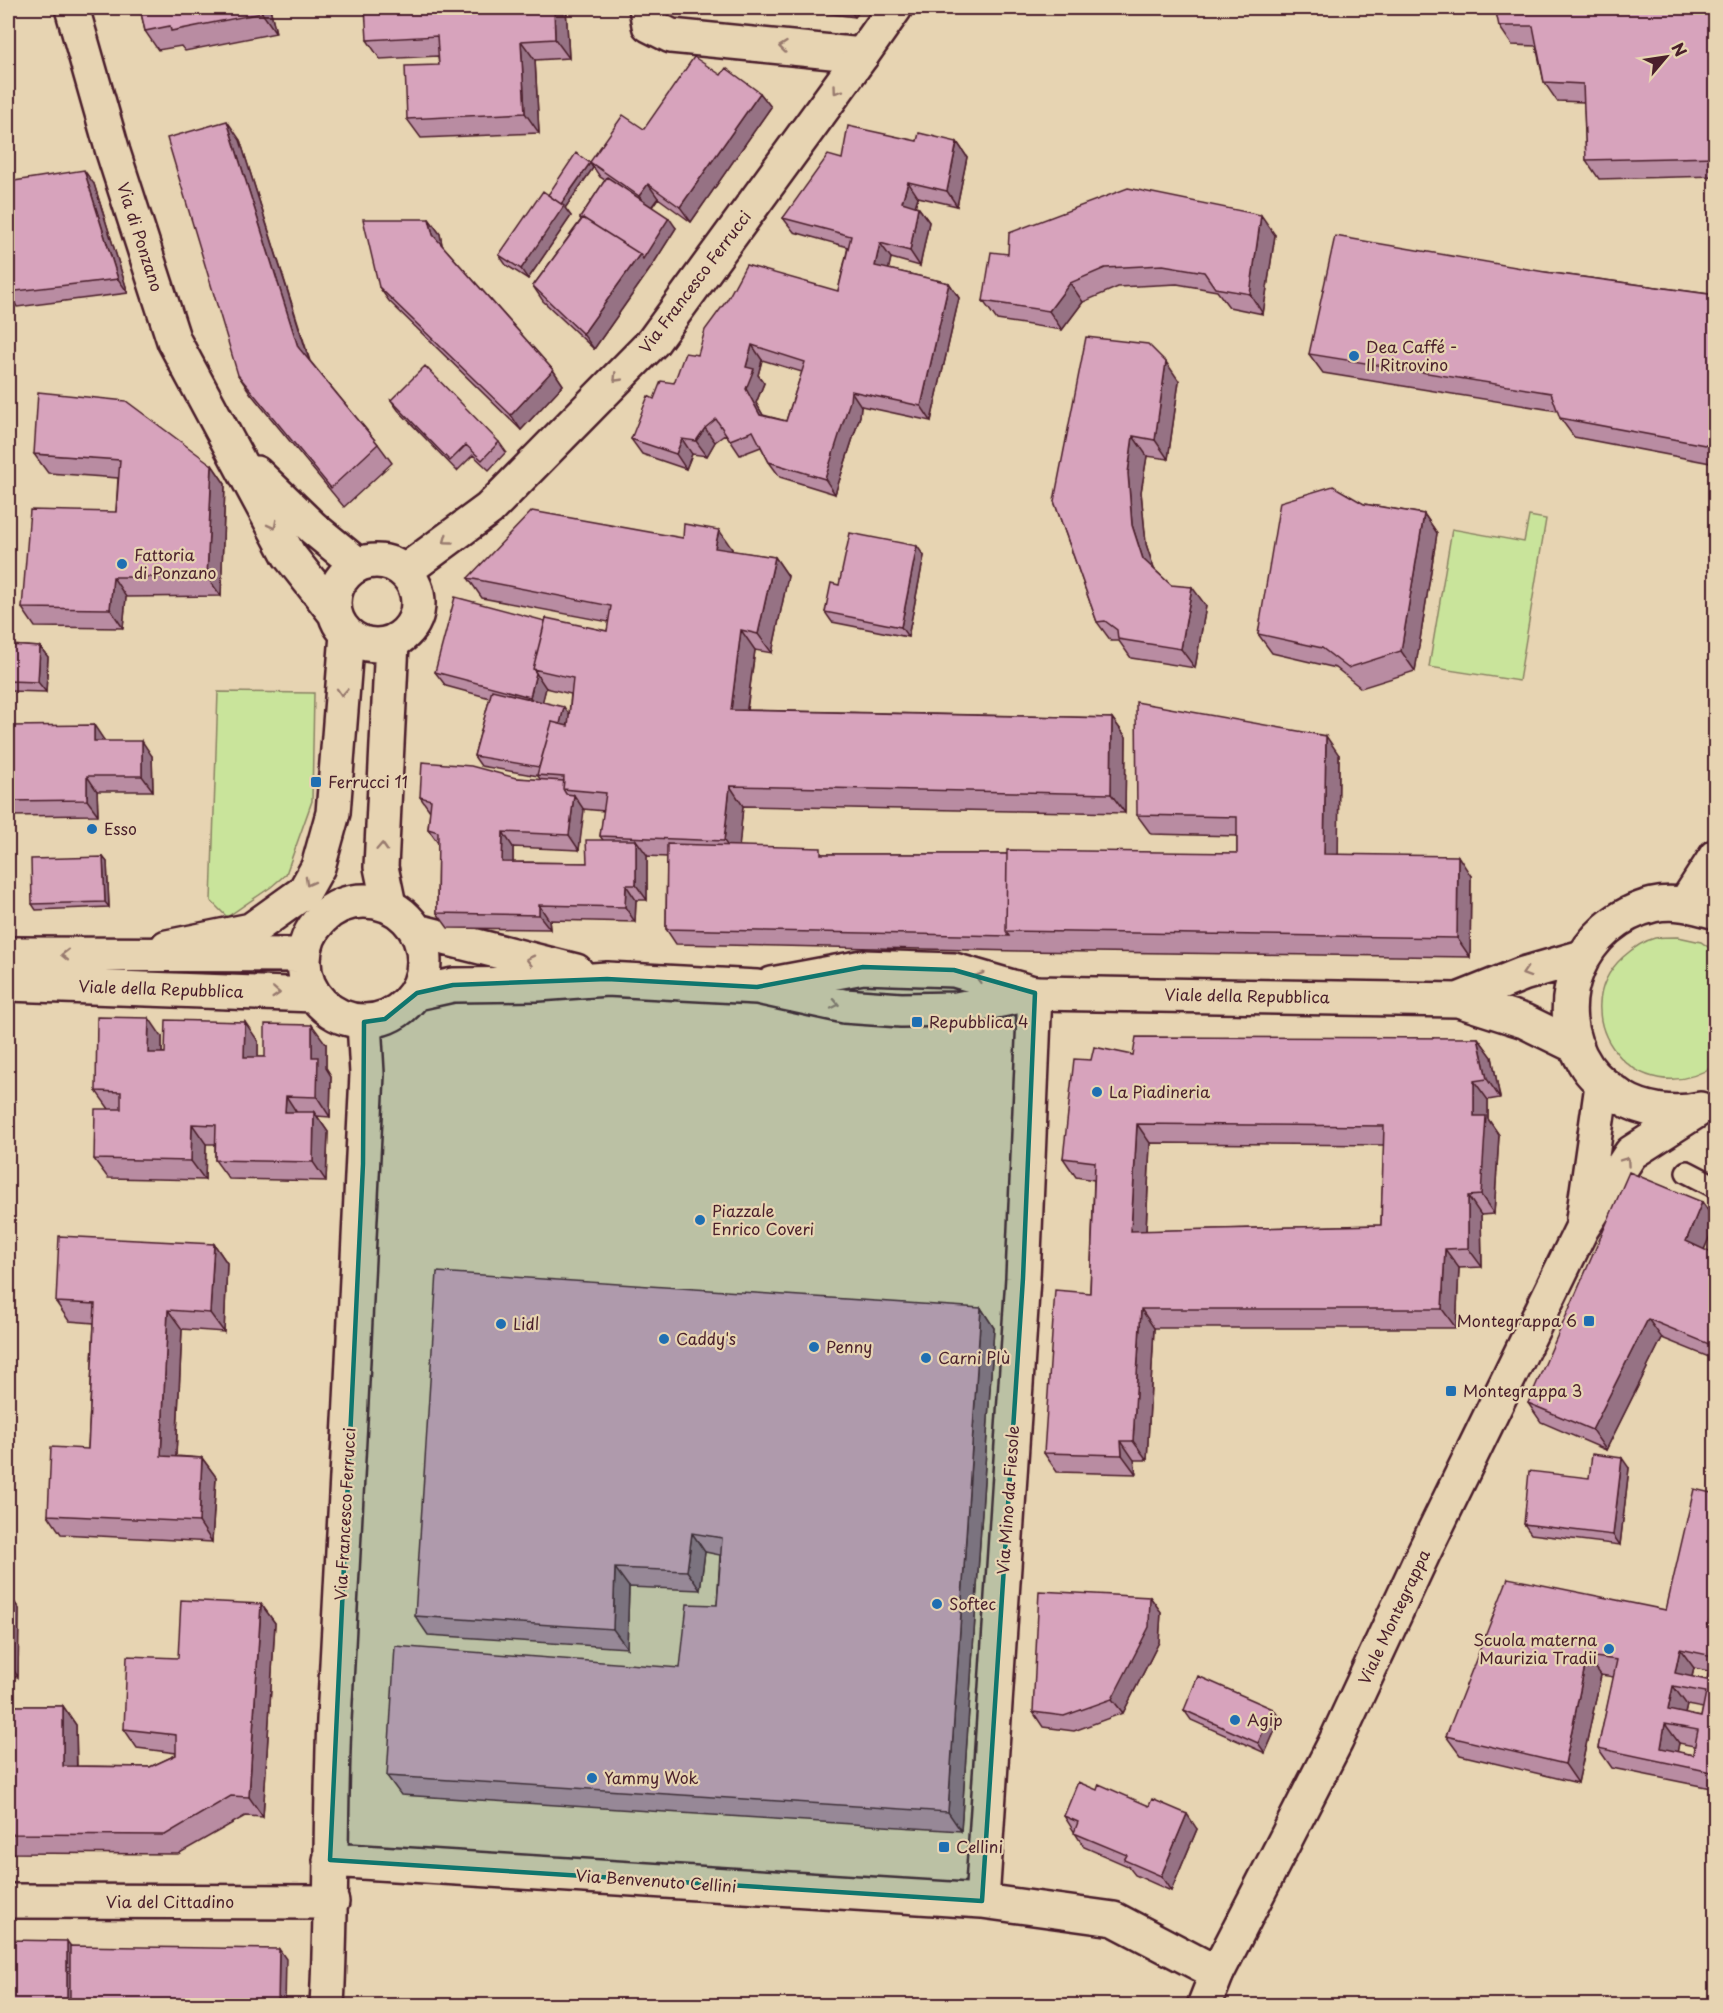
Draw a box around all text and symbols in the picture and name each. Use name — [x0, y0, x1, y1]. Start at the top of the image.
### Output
north arrow — [1636, 27, 1696, 87]
text: N — [1666, 38, 1694, 61]
one-way arrow — [779, 41, 788, 54]
one-way arrow — [833, 83, 844, 94]
street label: Via di Ponzano — [112, 179, 170, 295]
street label: Via Francesco Ferrucci — [632, 205, 756, 358]
place label: Dea Caffé - Il Ritrovino — [1366, 334, 1458, 376]
marker: Dea Caffé - Il Ritrovino — [1347, 349, 1361, 363]
one-way arrow — [614, 371, 625, 382]
one-way arrow — [266, 518, 277, 529]
one-way arrow — [443, 533, 454, 544]
place label: Fattoria di Ponzano — [134, 542, 217, 584]
marker: Fattoria di Ponzano — [115, 557, 129, 571]
one-way arrow — [336, 687, 349, 697]
place label: Ferrucci 11 — [328, 769, 408, 793]
marker: Ferrucci 11 — [309, 775, 323, 789]
place label: Esso — [104, 816, 137, 840]
marker: Esso — [85, 822, 99, 836]
one-way arrow — [375, 843, 388, 852]
one-way arrow — [305, 876, 316, 887]
one-way arrow — [60, 948, 69, 961]
one-way arrow — [525, 954, 535, 967]
one-way arrow — [1521, 966, 1532, 979]
one-way arrow — [974, 972, 985, 984]
street label: Viale della Repubblica — [78, 973, 244, 1003]
street label: Viale della Repubblica — [1164, 982, 1330, 1008]
one-way arrow — [271, 986, 280, 999]
one-way arrow — [829, 996, 839, 1009]
place label: Repubblica 4 — [929, 1009, 1029, 1033]
marker: Repubblica 4 — [910, 1015, 924, 1029]
place label: La Piadineria — [1109, 1079, 1210, 1103]
marker: La Piadineria — [1090, 1085, 1104, 1099]
one-way arrow — [1619, 1157, 1630, 1168]
place label: Piazzale Enrico Coveri — [712, 1198, 814, 1240]
marker: Piazzale Enrico Coveri — [693, 1213, 707, 1227]
place label: Montegrappa 6 — [1457, 1308, 1577, 1332]
place label: Lidl — [513, 1311, 539, 1335]
marker: Montegrappa 6 — [1582, 1314, 1596, 1328]
marker: Lidl — [494, 1317, 508, 1331]
place label: Caddy's — [676, 1326, 736, 1350]
marker: Caddy's — [657, 1332, 671, 1346]
place label: Penny — [826, 1334, 873, 1358]
marker: Penny — [807, 1340, 821, 1354]
place label: Carni PIù — [938, 1345, 1010, 1369]
marker: Carni PIù — [919, 1351, 933, 1365]
place label: Montegrappa 3 — [1463, 1378, 1582, 1402]
marker: Montegrappa 3 — [1444, 1384, 1458, 1398]
street label: Via Mino da Fiesole — [990, 1424, 1024, 1575]
street label: Via Francesco Ferrucci — [327, 1427, 361, 1601]
street label: Viale Montegrappa — [1351, 1545, 1435, 1688]
place label: Softec — [949, 1591, 996, 1615]
marker: Softec — [930, 1597, 944, 1611]
place label: Scuola materna Maurizia Tradii — [1473, 1627, 1597, 1669]
marker: Scuola materna Maurizia Tradii — [1602, 1642, 1616, 1656]
place label: Agip — [1247, 1707, 1283, 1731]
marker: Agip — [1228, 1713, 1242, 1727]
place label: Yammy Wok — [604, 1765, 699, 1789]
marker: Yammy Wok — [585, 1771, 599, 1785]
place label: Cellini — [956, 1834, 1003, 1858]
marker: Cellini — [937, 1840, 951, 1854]
street label: Via Benvenuto Cellini — [575, 1862, 737, 1898]
street label: Via del Cittadino — [106, 1889, 234, 1913]

